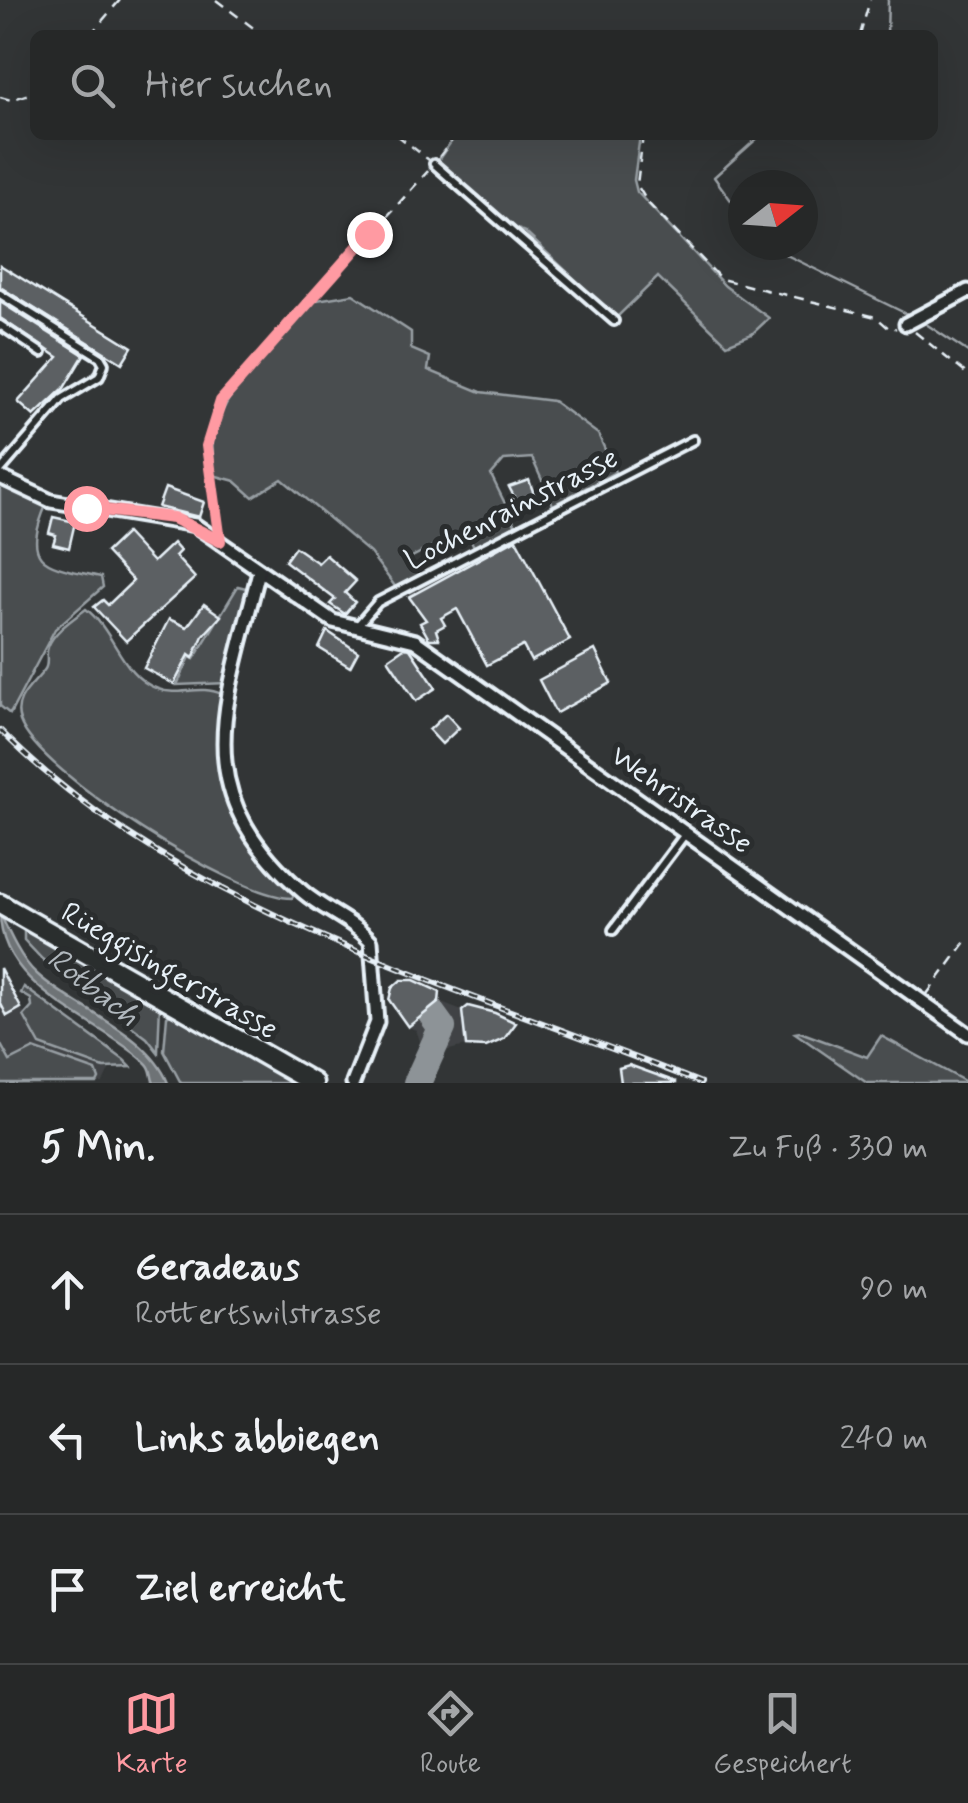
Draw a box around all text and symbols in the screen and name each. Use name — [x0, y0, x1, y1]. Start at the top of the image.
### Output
search box — [30, 30, 938, 140]
icon: search — [65, 58, 120, 113]
text: Hier suchen — [145, 61, 333, 110]
north arrow — [728, 170, 818, 260]
route end — [347, 212, 393, 258]
street label: Lochenrainstrasse — [398, 439, 625, 580]
route start — [64, 486, 110, 532]
street label: Wehristrasse — [602, 737, 760, 864]
street label: Rüeggisingerstrasse — [52, 893, 285, 1052]
water label: Rotbach — [38, 938, 148, 1037]
text: 5 Min. — [40, 1121, 155, 1176]
text: Zu Fuß · 330 m — [728, 1127, 928, 1169]
text: Geradeaus — [135, 1244, 300, 1293]
icon: ahead — [40, 1262, 95, 1317]
text: 90 m — [860, 1268, 928, 1310]
text: Rottertswilstrasse — [135, 1293, 382, 1335]
icon: left — [40, 1412, 95, 1467]
text: Links abbiegen — [135, 1415, 380, 1464]
text: 240 m — [840, 1418, 928, 1460]
icon: arrive — [40, 1562, 95, 1617]
text: Ziel erreicht — [135, 1565, 346, 1614]
tab: Karte — [116, 1686, 188, 1783]
tab: Route — [420, 1686, 481, 1783]
tab: Gespeichert — [713, 1686, 852, 1783]

